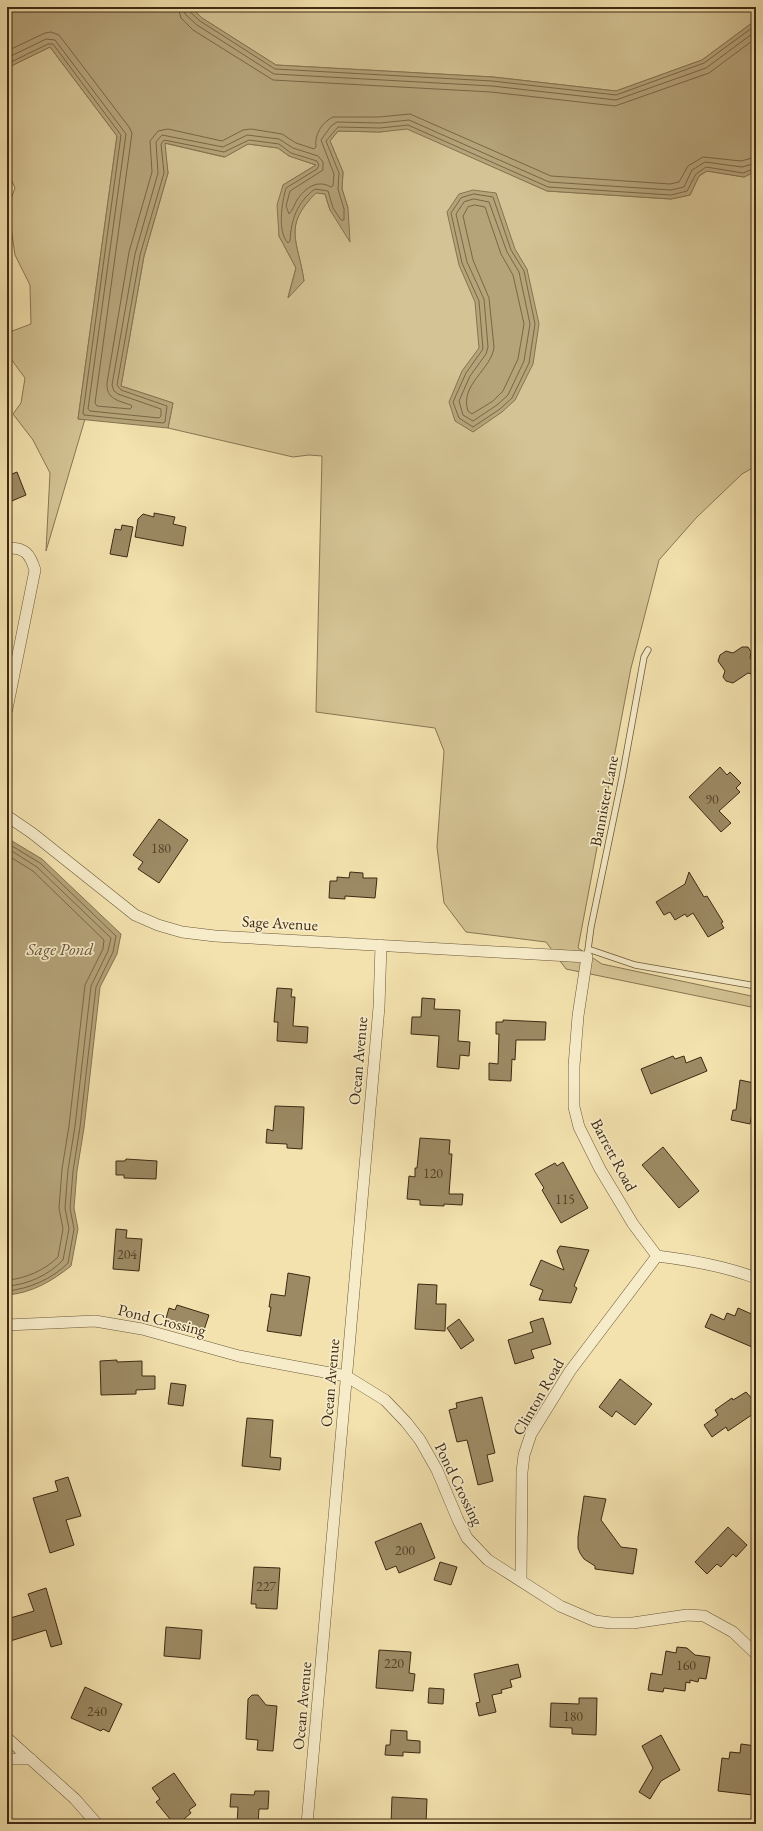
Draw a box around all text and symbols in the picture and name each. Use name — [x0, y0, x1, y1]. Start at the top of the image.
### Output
street label: Bannister Lane — [585, 754, 623, 848]
house number: 90 — [705, 790, 719, 808]
house number: 180 — [151, 839, 171, 857]
street label: Sage Avenue — [241, 911, 319, 935]
water label: Sage Pond — [26, 938, 93, 960]
street label: Ocean Avenue — [344, 1016, 372, 1106]
street label: Barrett Road — [586, 1115, 642, 1196]
house number: 120 — [423, 1164, 443, 1182]
house number: 115 — [555, 1190, 575, 1208]
house number: 204 — [117, 1245, 137, 1263]
street label: Pond Crossing — [116, 1299, 209, 1341]
street label: Ocean Avenue — [316, 1338, 344, 1428]
street label: Clinton Road — [507, 1354, 569, 1439]
street label: Pond Crossing — [430, 1439, 489, 1530]
house number: 200 — [395, 1541, 415, 1559]
house number: 227 — [256, 1577, 276, 1595]
house number: 220 — [384, 1654, 404, 1672]
house number: 160 — [676, 1656, 696, 1674]
street label: Ocean Avenue — [288, 1661, 316, 1751]
house number: 240 — [87, 1702, 107, 1720]
house number: 180 — [563, 1707, 583, 1725]

